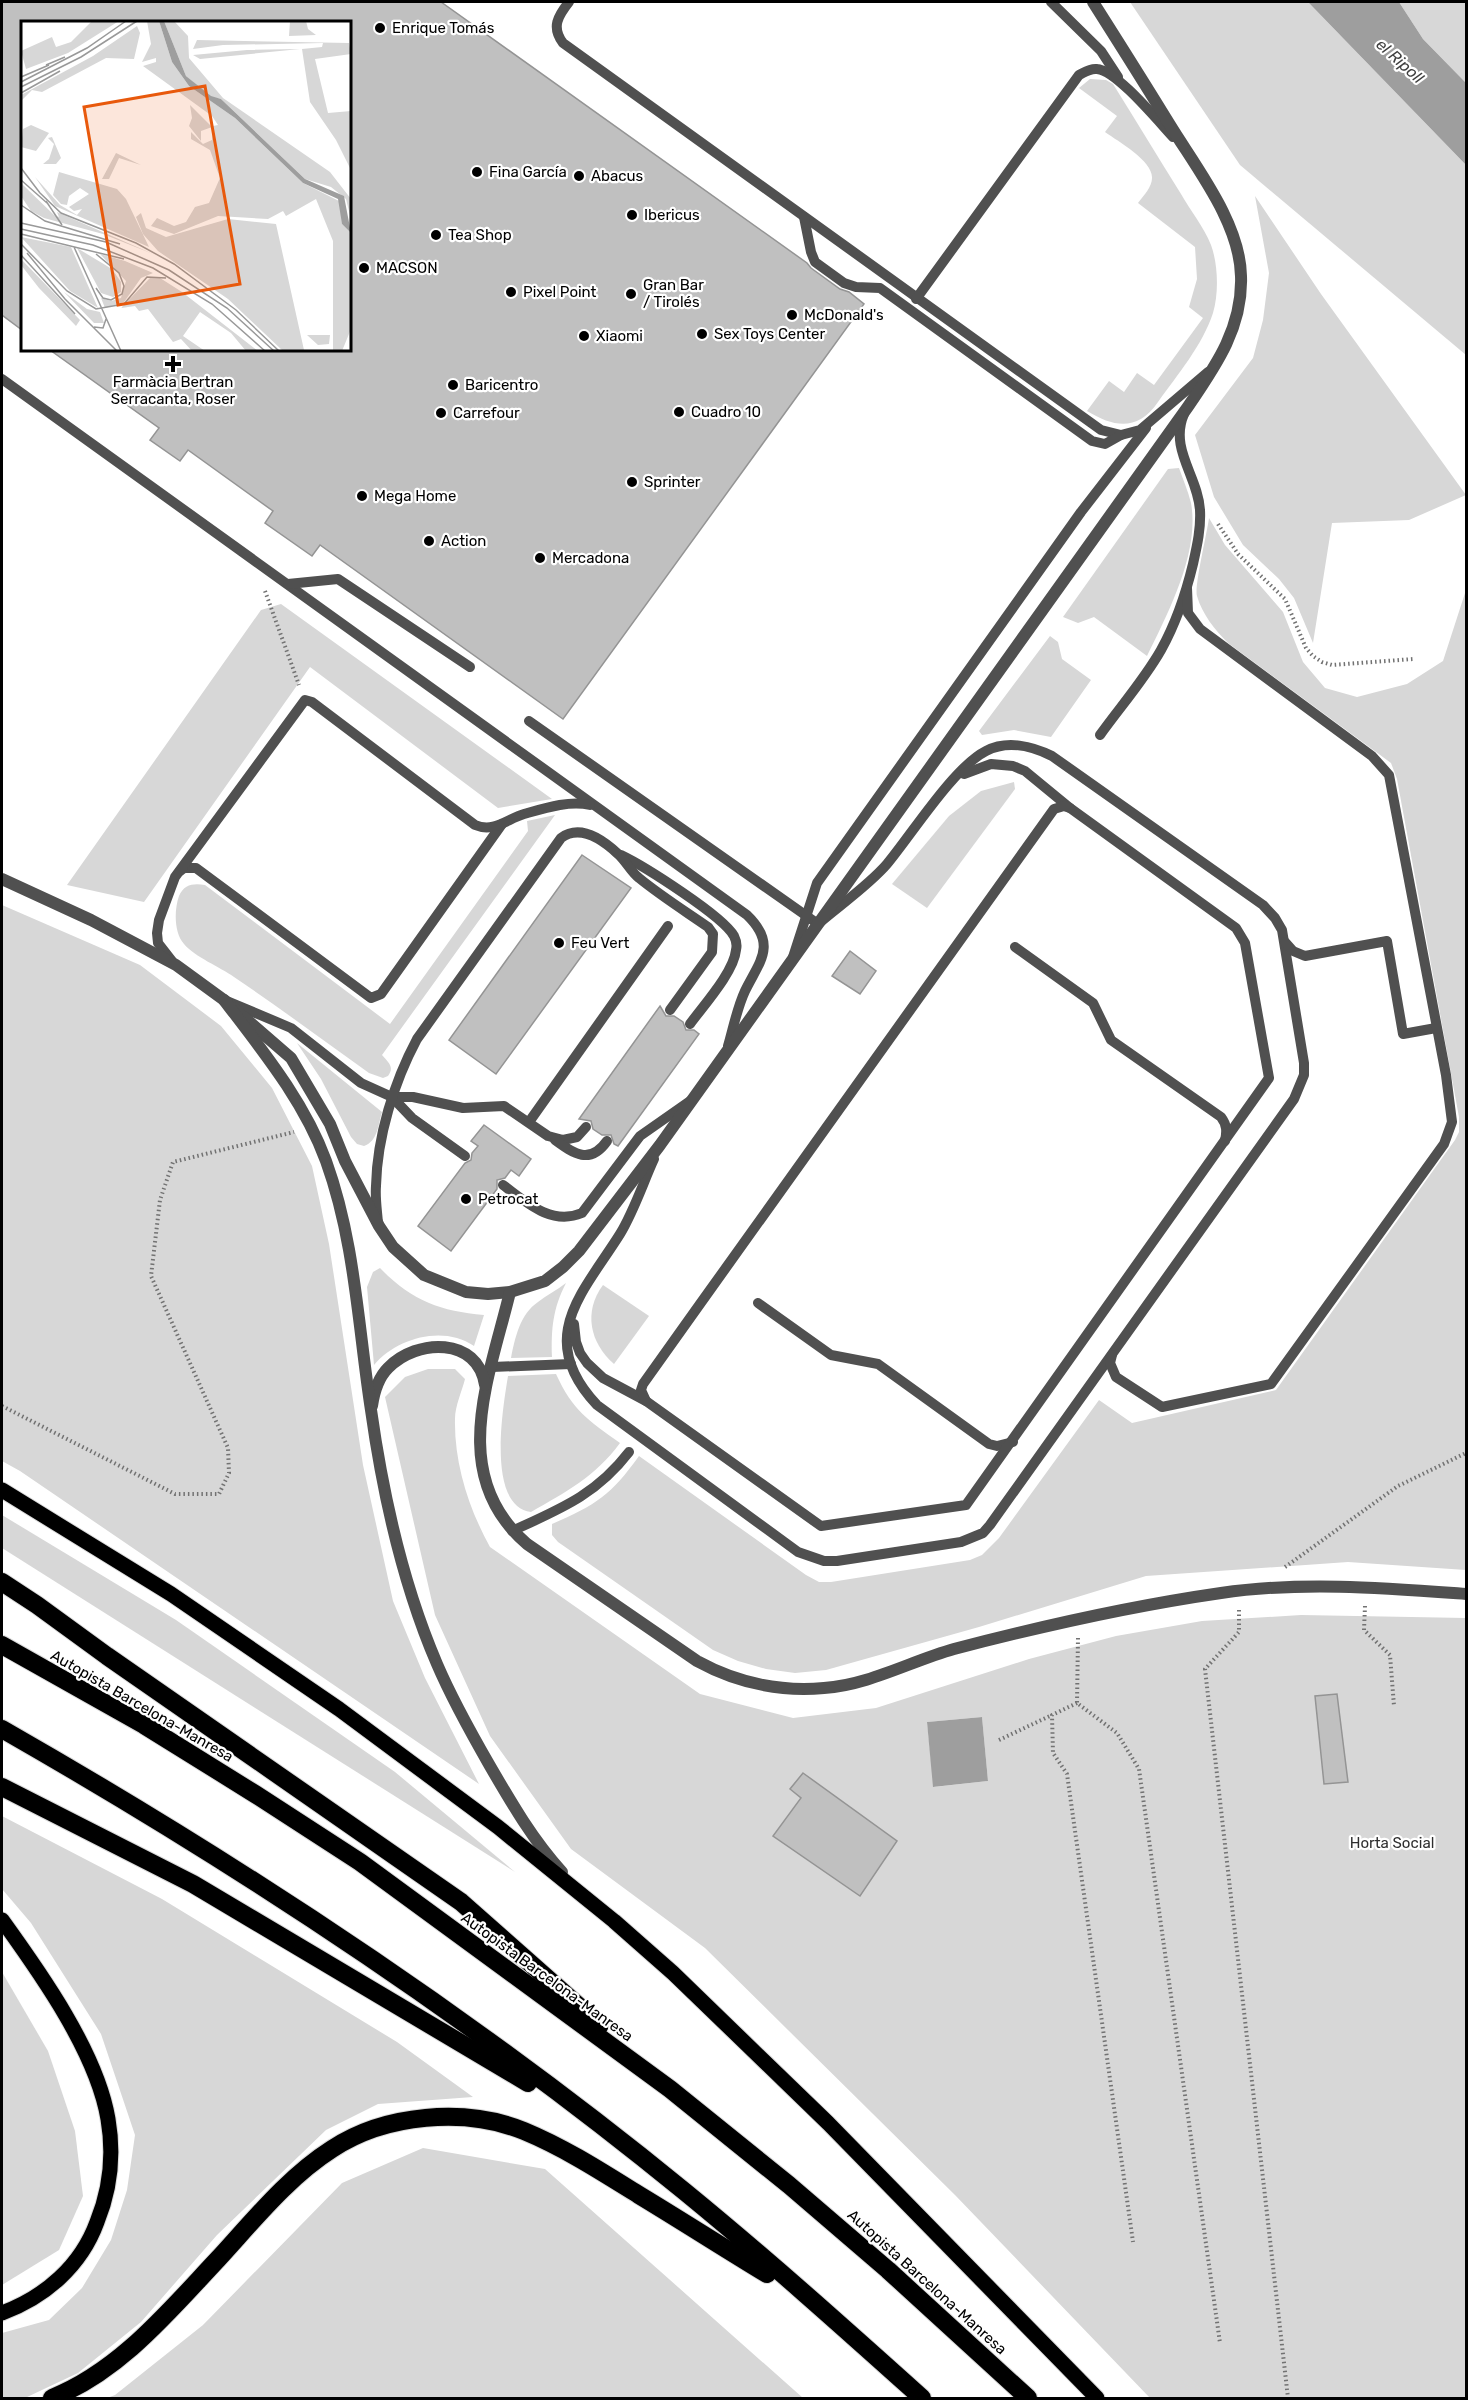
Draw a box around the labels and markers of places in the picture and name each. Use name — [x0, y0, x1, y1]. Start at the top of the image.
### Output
place label: Enrique Tomás — [392, 19, 495, 37]
marker: Enrique Tomás — [373, 21, 387, 35]
place label: Fina García — [489, 163, 567, 181]
marker: Fina García — [470, 165, 484, 179]
place label: Abacus — [591, 167, 644, 185]
marker: Abacus — [572, 169, 586, 183]
place label: Ibericus — [644, 206, 700, 224]
marker: Ibericus — [625, 208, 639, 222]
place label: Tea Shop — [448, 226, 512, 244]
marker: Tea Shop — [429, 228, 443, 242]
place label: MACSON — [376, 259, 438, 277]
marker: MACSON — [357, 261, 371, 275]
place label: Gran Bar / Tirolés — [643, 276, 704, 311]
place label: Pixel Point — [523, 283, 597, 301]
marker: Pixel Point — [504, 285, 518, 299]
marker: Gran Bar / Tirolés — [624, 287, 638, 301]
place label: McDonald's — [804, 306, 884, 324]
marker: McDonald's — [785, 308, 799, 322]
place label: Sex Toys Center — [714, 325, 826, 343]
place label: Xiaomi — [596, 327, 643, 345]
marker: Sex Toys Center — [695, 327, 709, 341]
marker: Xiaomi — [577, 329, 591, 343]
marker: Farmàcia Bertran Serracanta, Roser — [166, 357, 180, 371]
place label: Farmàcia Bertran Serracanta, Roser — [111, 373, 236, 408]
place label: Baricentro — [465, 376, 538, 394]
marker: Baricentro — [446, 378, 460, 392]
place label: Cuadro 10 — [691, 403, 761, 421]
place label: Carrefour — [453, 404, 520, 422]
marker: Cuadro 10 — [672, 405, 686, 419]
marker: Carrefour — [434, 406, 448, 420]
place label: Sprinter — [644, 473, 701, 491]
marker: Sprinter — [625, 475, 639, 489]
place label: Mega Home — [374, 487, 456, 505]
marker: Mega Home — [355, 489, 369, 503]
place label: Action — [441, 532, 486, 550]
marker: Action — [422, 534, 436, 548]
place label: Mercadona — [552, 549, 629, 567]
marker: Mercadona — [533, 551, 547, 565]
place label: Feu Vert — [571, 934, 629, 952]
marker: Feu Vert — [552, 936, 566, 950]
place label: Petrocat — [478, 1190, 538, 1208]
marker: Petrocat — [459, 1192, 473, 1206]

